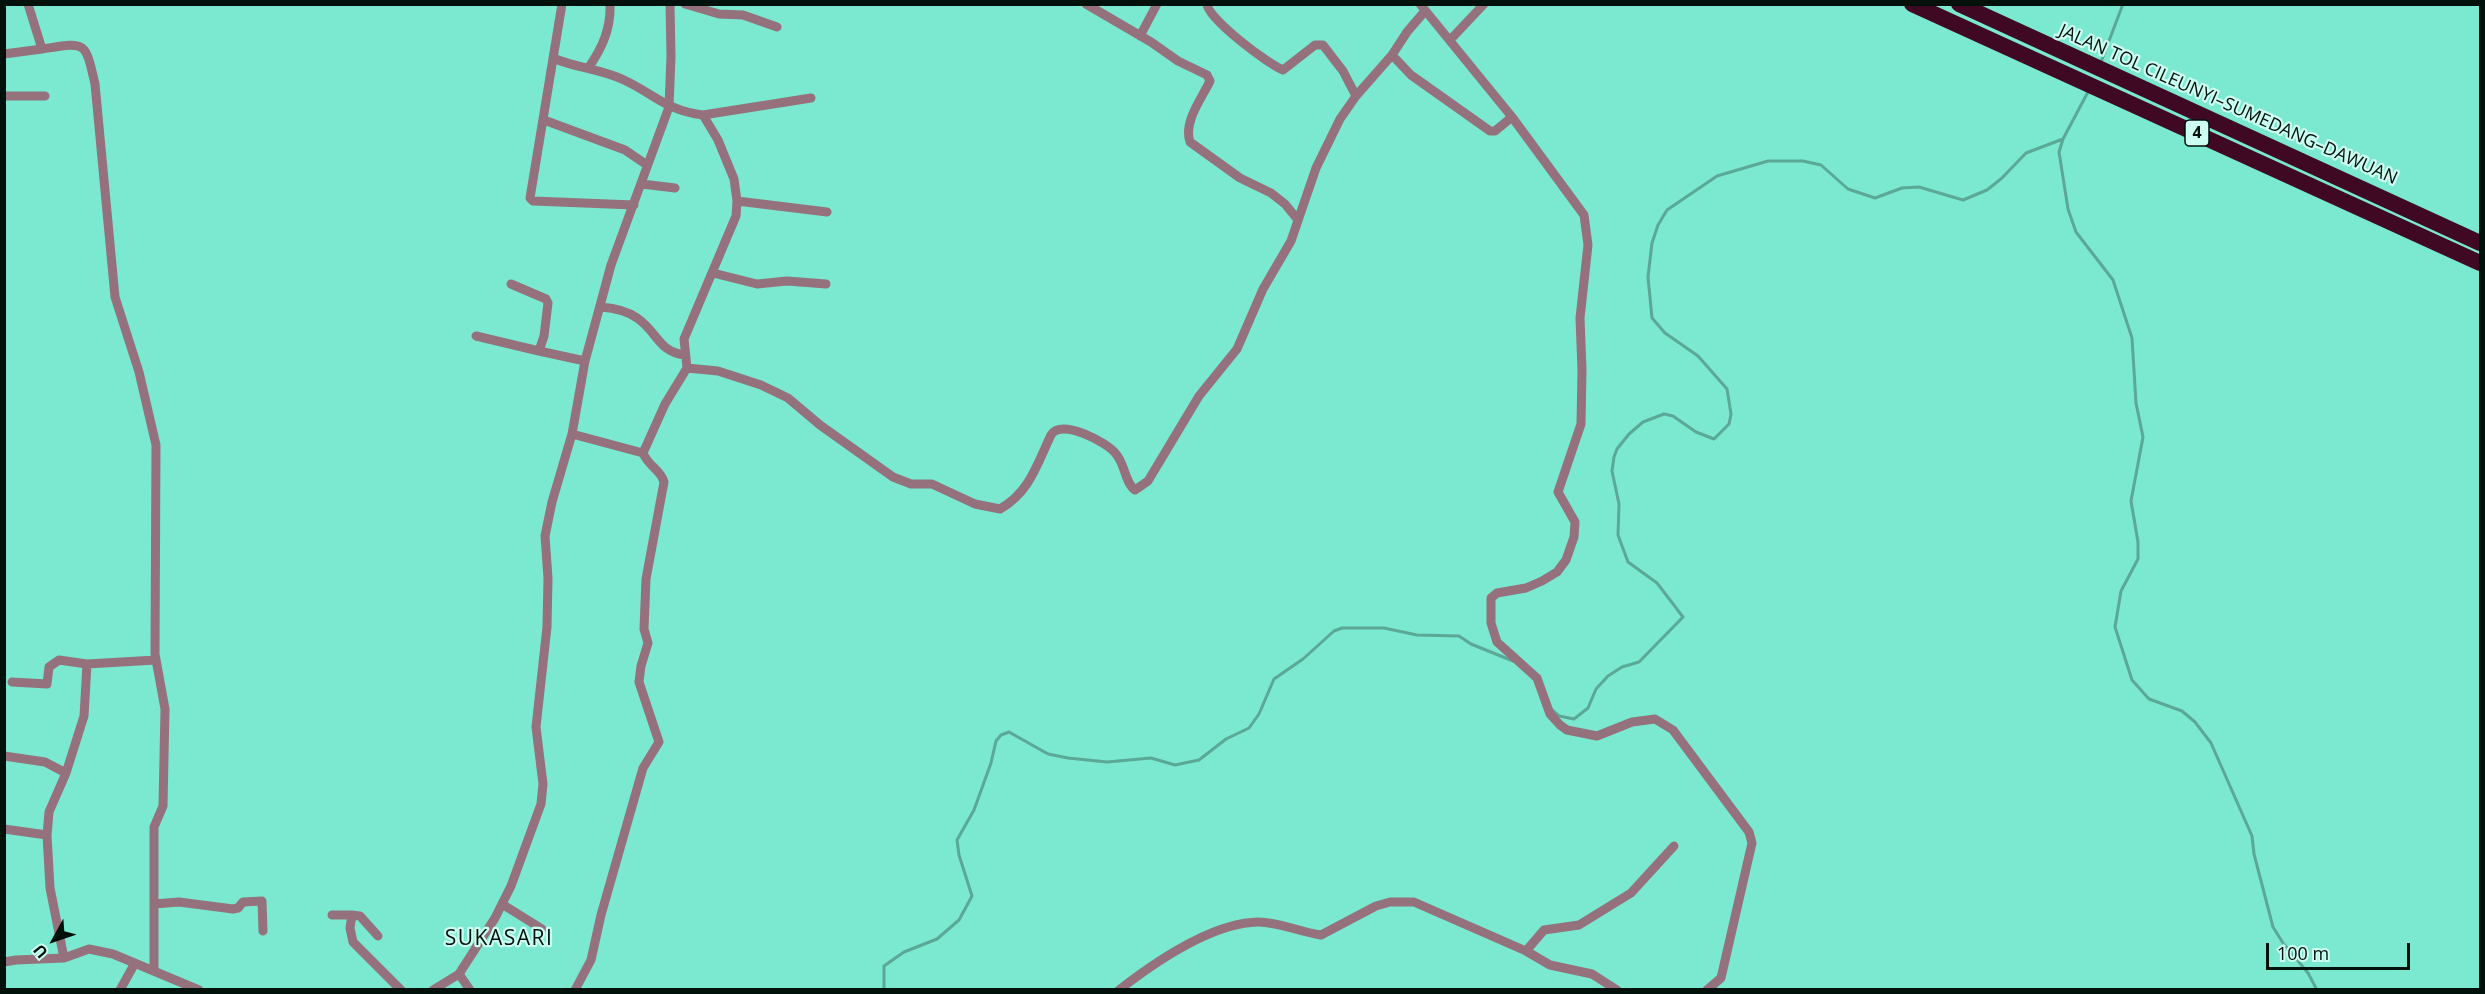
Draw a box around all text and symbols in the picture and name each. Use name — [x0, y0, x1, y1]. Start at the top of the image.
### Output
street label: JALAN TOL CILEUNYI–SUMEDANG–DAWUAN — [2055, 20, 2401, 190]
road number: 4 — [2185, 120, 2209, 146]
north arrow — [24, 910, 84, 970]
district label: SUKASARI — [445, 926, 553, 952]
scale bar — [2269, 931, 2413, 969]
text: U — [28, 940, 53, 963]
text: 100 m — [2277, 941, 2329, 965]

